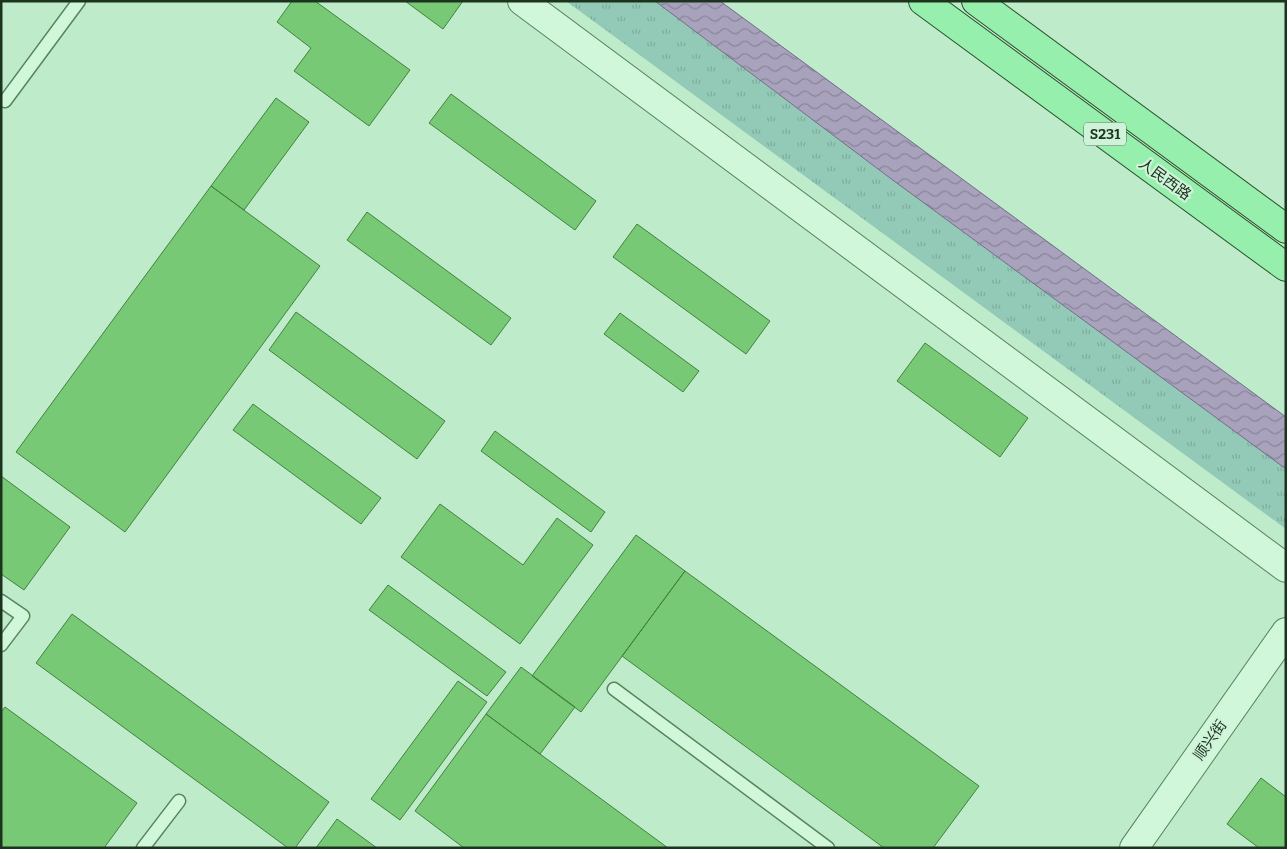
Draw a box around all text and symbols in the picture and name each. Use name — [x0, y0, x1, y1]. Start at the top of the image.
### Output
road number: S231 — [1084, 122, 1126, 146]
street label: 人民西路 — [1135, 154, 1195, 204]
street label: 顺兴街 — [1190, 716, 1230, 764]

